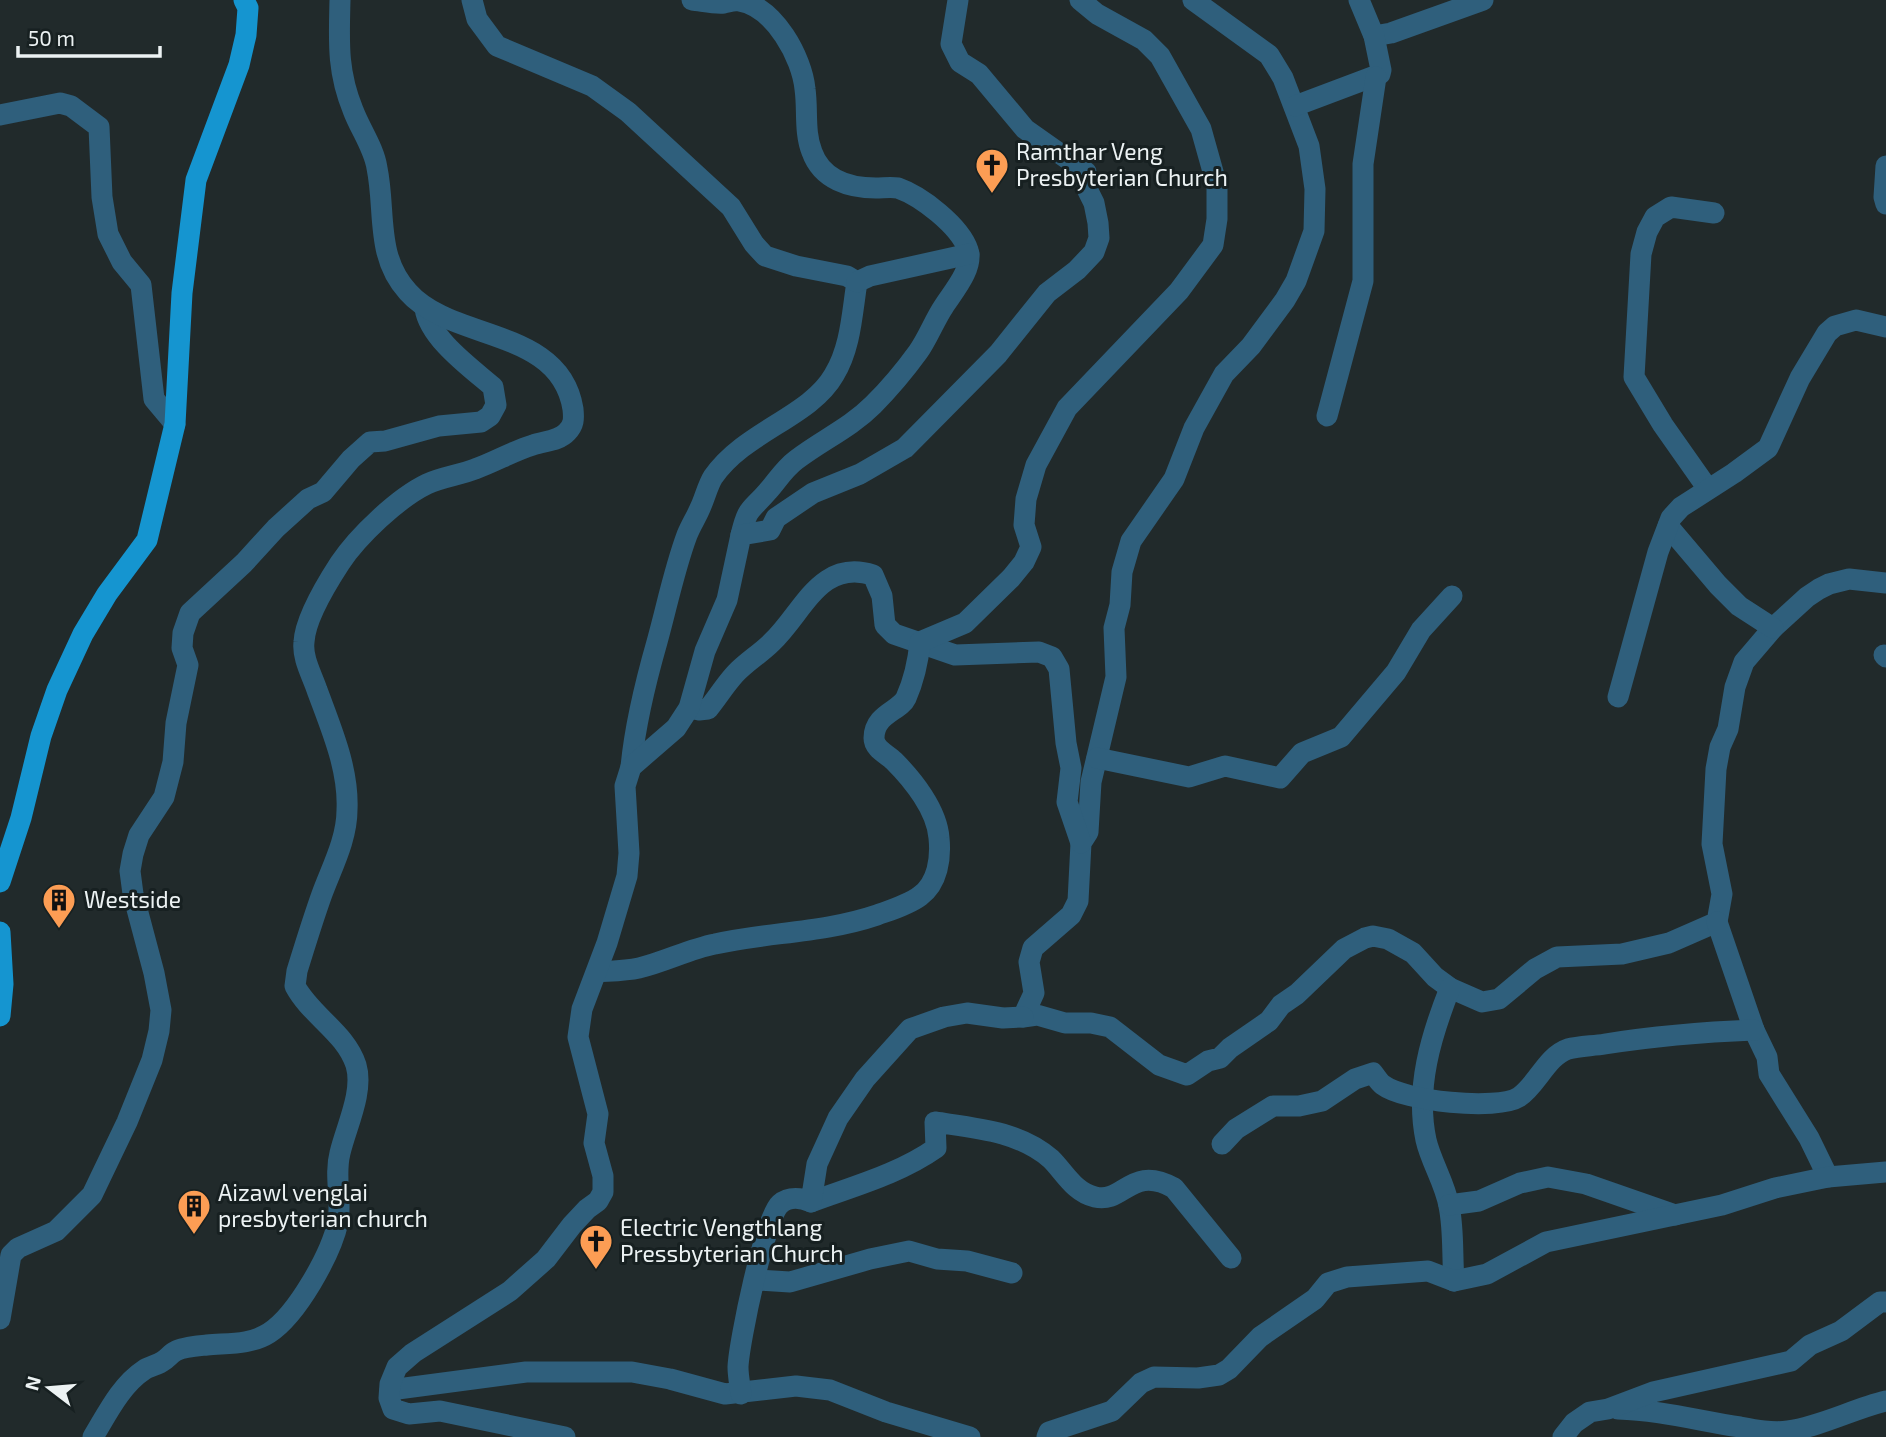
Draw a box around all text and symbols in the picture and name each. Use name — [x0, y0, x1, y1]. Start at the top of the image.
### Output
scale bar — [18, 14, 159, 58]
text: 50 m — [28, 25, 75, 50]
place label: Ramthar Veng Presbyterian Church — [1016, 137, 1228, 191]
church icon: Ramthar Veng Presbyterian Church — [973, 146, 1011, 195]
building icon: Westside — [40, 881, 78, 930]
place label: Westside — [84, 885, 181, 913]
place label: Aizawl venglai presbyterian church — [218, 1178, 428, 1232]
building icon: Aizawl venglai presbyterian church — [175, 1187, 213, 1236]
place label: Electric Vengthlang Pressbyterian Church — [620, 1213, 844, 1267]
church icon: Electric Vengthlang Pressbyterian Church — [577, 1222, 615, 1271]
north arrow — [14, 1353, 84, 1423]
text: N — [19, 1373, 45, 1393]

